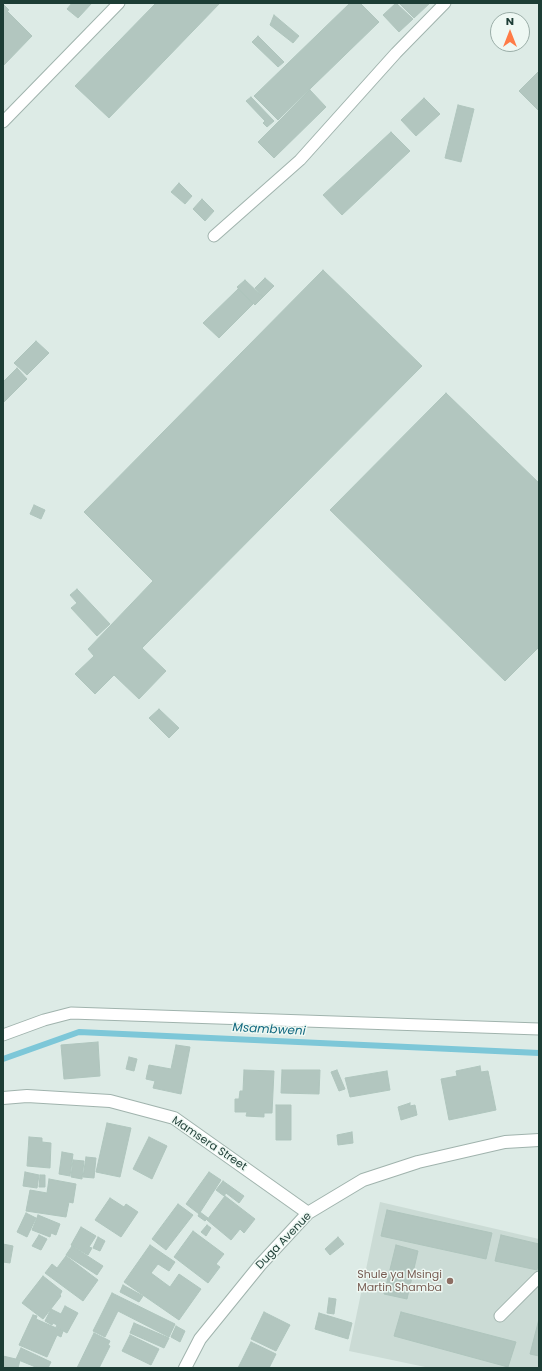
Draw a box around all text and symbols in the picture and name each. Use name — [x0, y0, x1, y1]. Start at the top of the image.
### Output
north arrow — [490, 12, 530, 52]
text: N — [506, 13, 514, 29]
water label: Msambweni — [232, 1021, 306, 1039]
street label: Mamsera Street — [169, 1114, 249, 1174]
street label: Duga Avenue — [254, 1210, 314, 1272]
place label: Shule ya Msingi Martin Shamba — [357, 1268, 442, 1294]
marker: Shule ya Msingi Martin Shamba — [445, 1276, 455, 1286]

